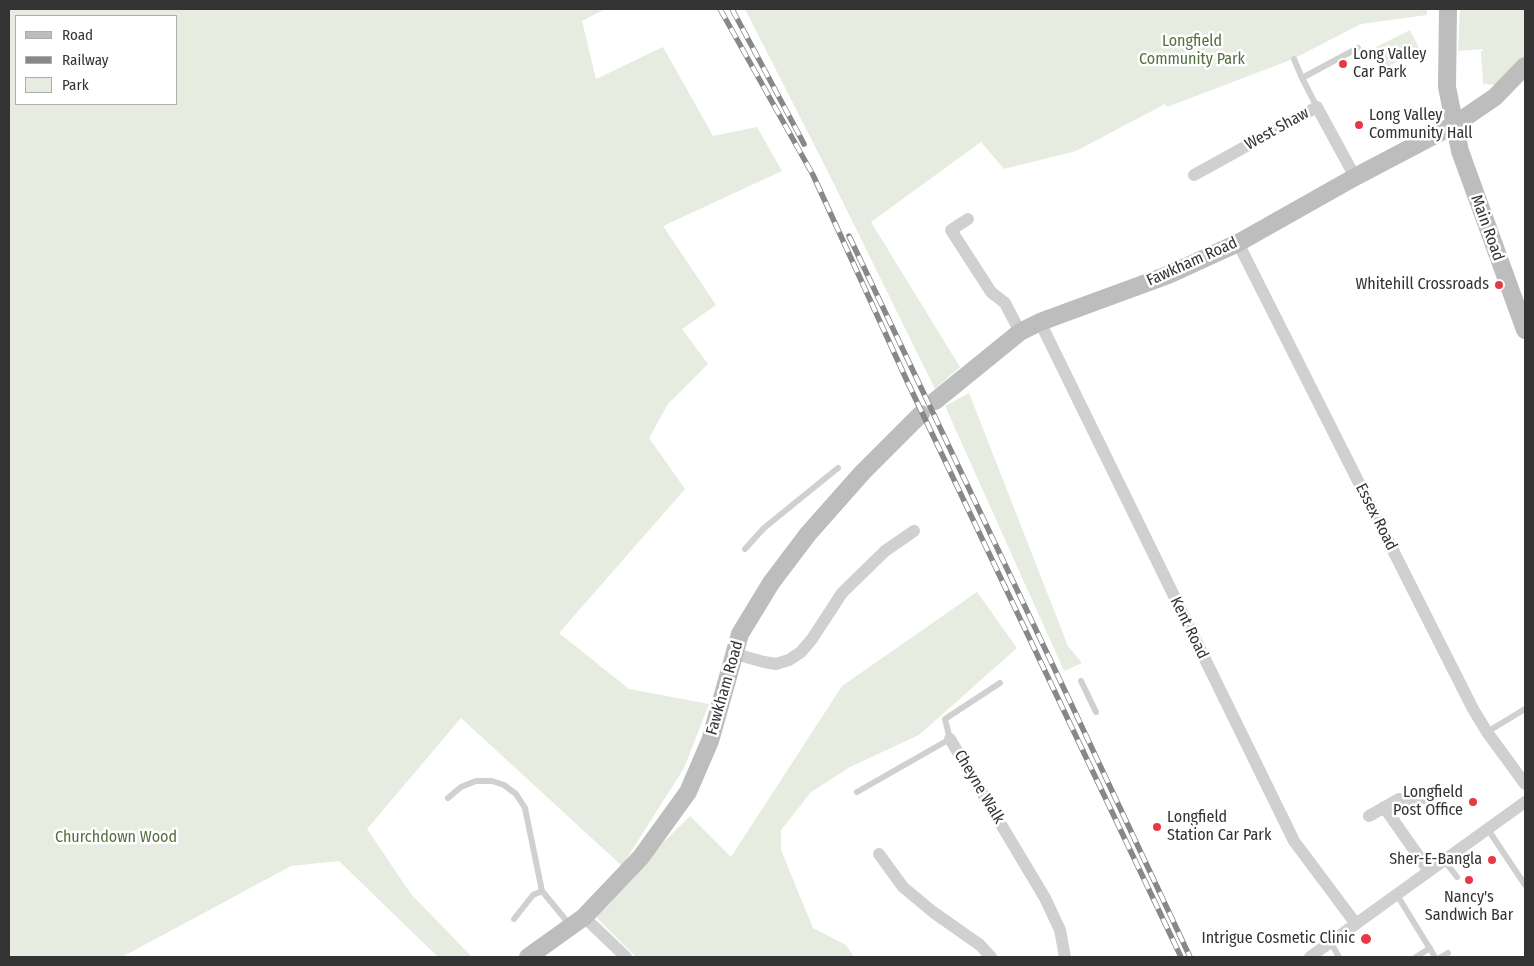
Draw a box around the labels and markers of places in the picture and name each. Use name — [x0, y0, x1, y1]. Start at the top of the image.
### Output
place label: Long Valley Car Park — [1353, 45, 1426, 83]
marker: Long Valley Car Park — [1337, 58, 1349, 70]
place label: Long Valley Community Hall — [1369, 106, 1473, 144]
marker: Long Valley Community Hall — [1353, 119, 1365, 131]
place label: Whitehill Crossroads — [1355, 275, 1489, 295]
marker: Whitehill Crossroads — [1493, 279, 1505, 291]
place label: Longfield Post Office — [1393, 783, 1463, 821]
marker: Longfield Post Office — [1467, 796, 1479, 808]
place label: Longfield Station Car Park — [1167, 808, 1271, 846]
marker: Longfield Station Car Park — [1151, 821, 1163, 833]
place label: Sher-E-Bangla — [1389, 850, 1482, 870]
marker: Sher-E-Bangla — [1486, 854, 1498, 866]
marker: Nancy's Sandwich Bar — [1463, 874, 1475, 886]
place label: Nancy's Sandwich Bar — [1425, 888, 1513, 926]
place label: Intrigue Cosmetic Clinic — [1201, 929, 1355, 949]
marker: Intrigue Cosmetic Clinic — [1359, 932, 1373, 946]

